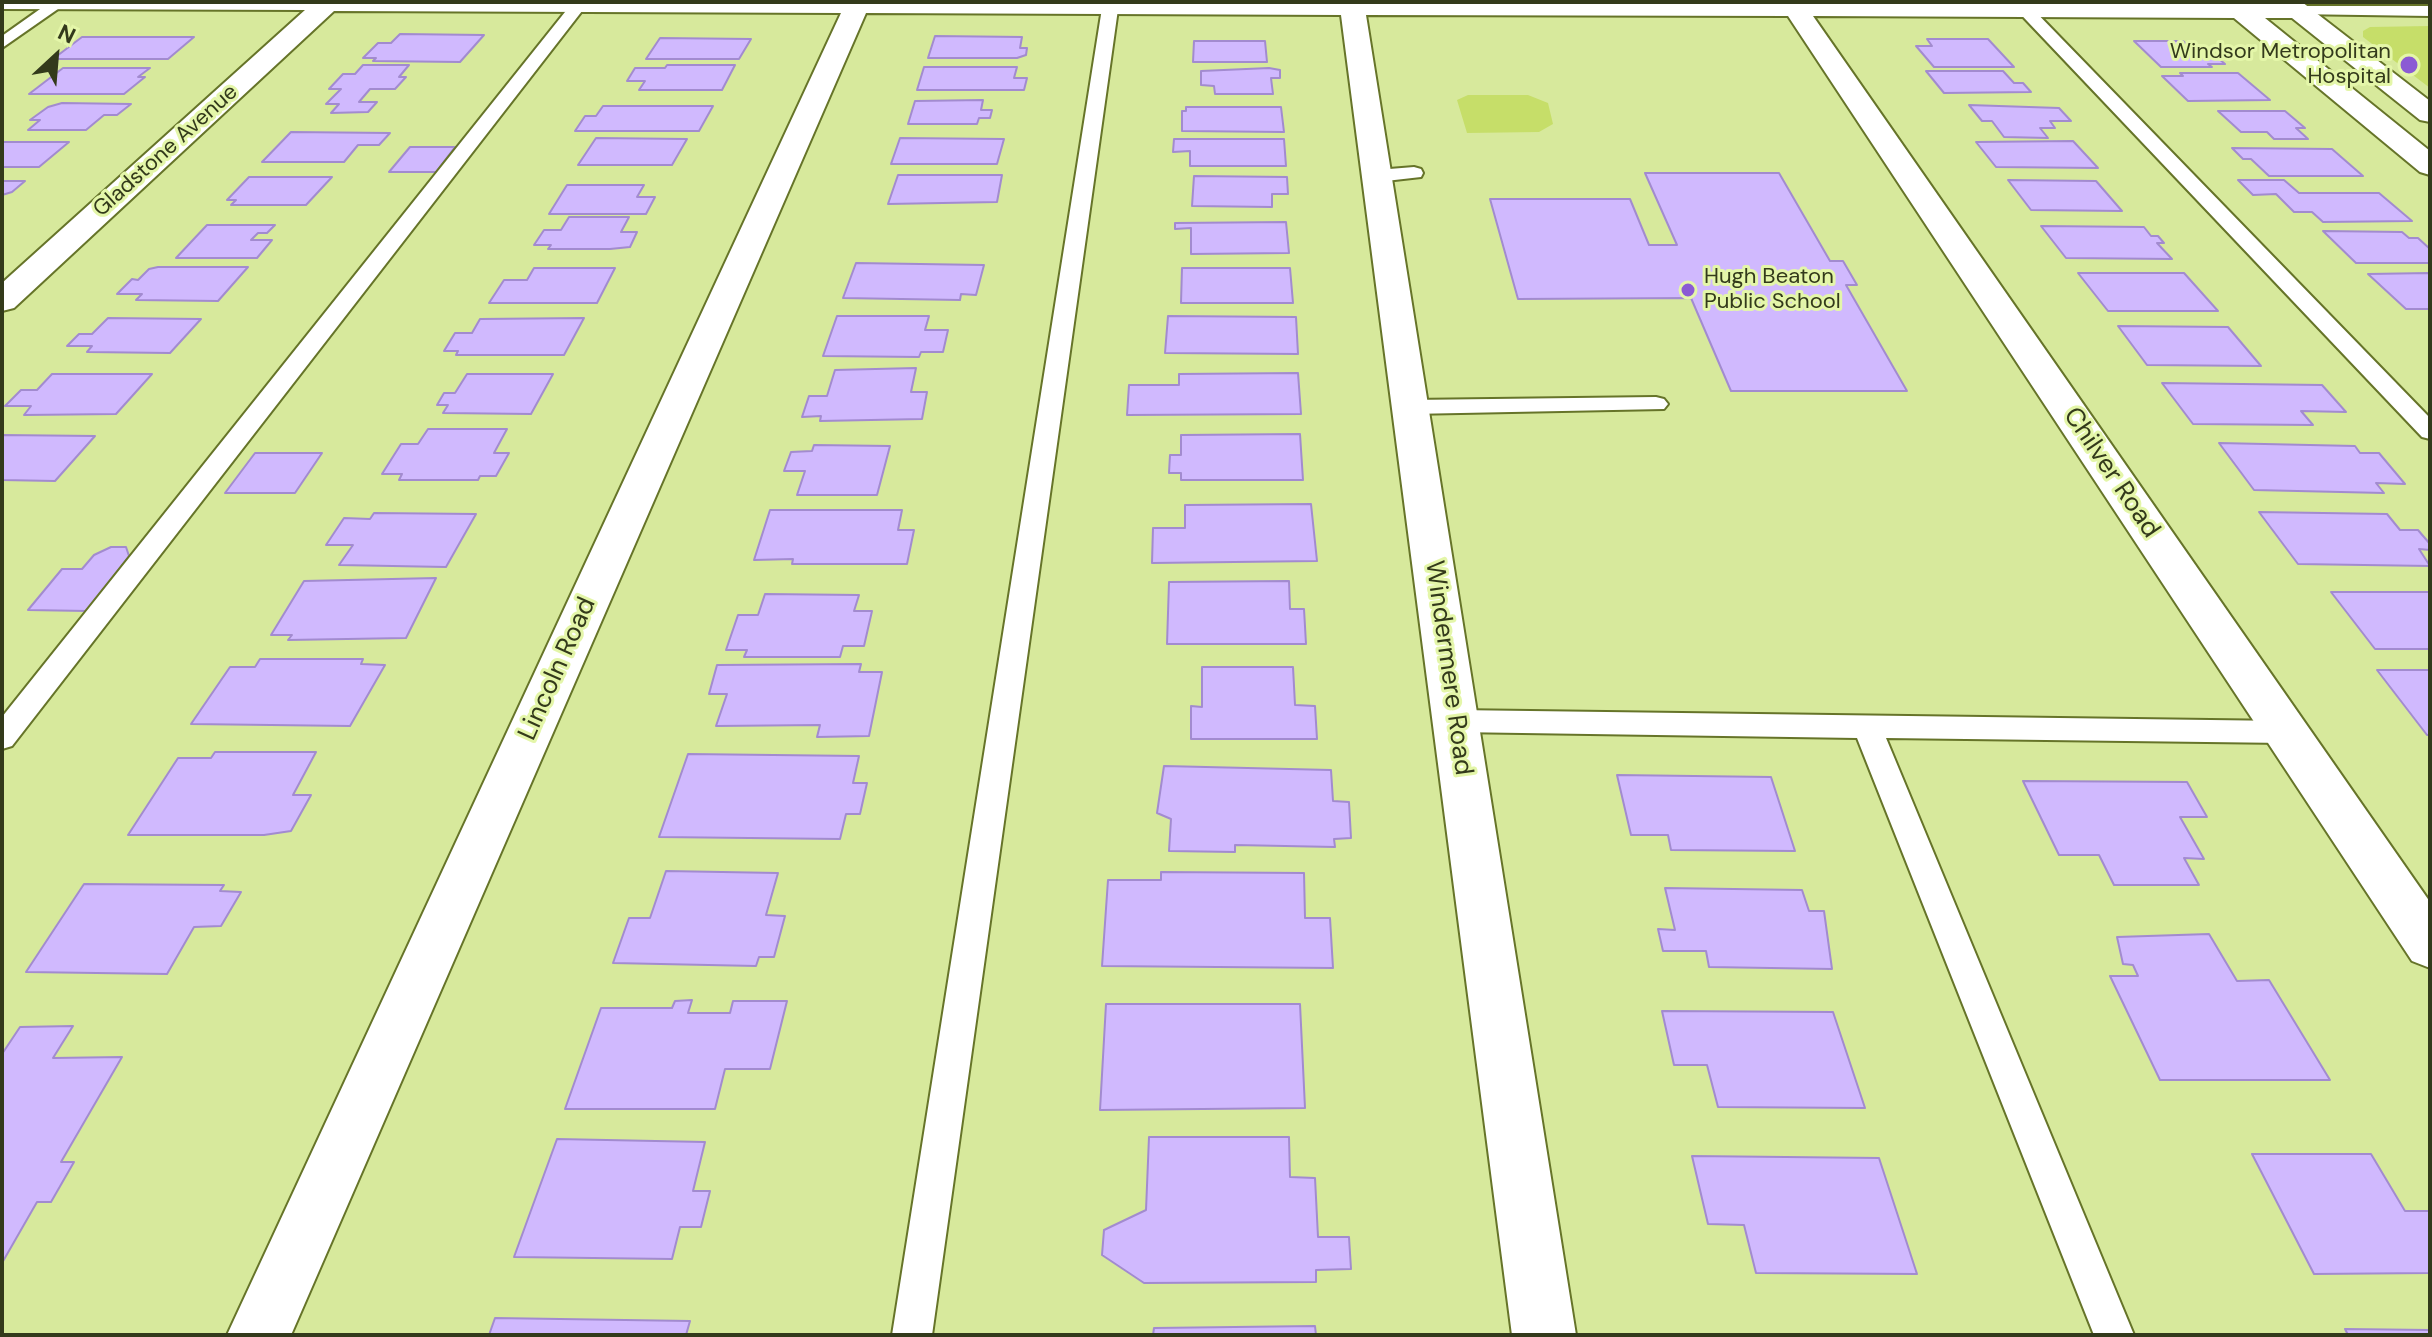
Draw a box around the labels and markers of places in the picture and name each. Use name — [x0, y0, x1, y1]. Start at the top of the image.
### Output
place label: Windsor Metropolitan Hospital — [2170, 39, 2391, 90]
marker: Windsor Metropolitan Hospital — [2398, 54, 2420, 76]
place label: Hugh Beaton Public School — [1704, 264, 1841, 316]
marker: Hugh Beaton Public School — [1679, 281, 1697, 299]

